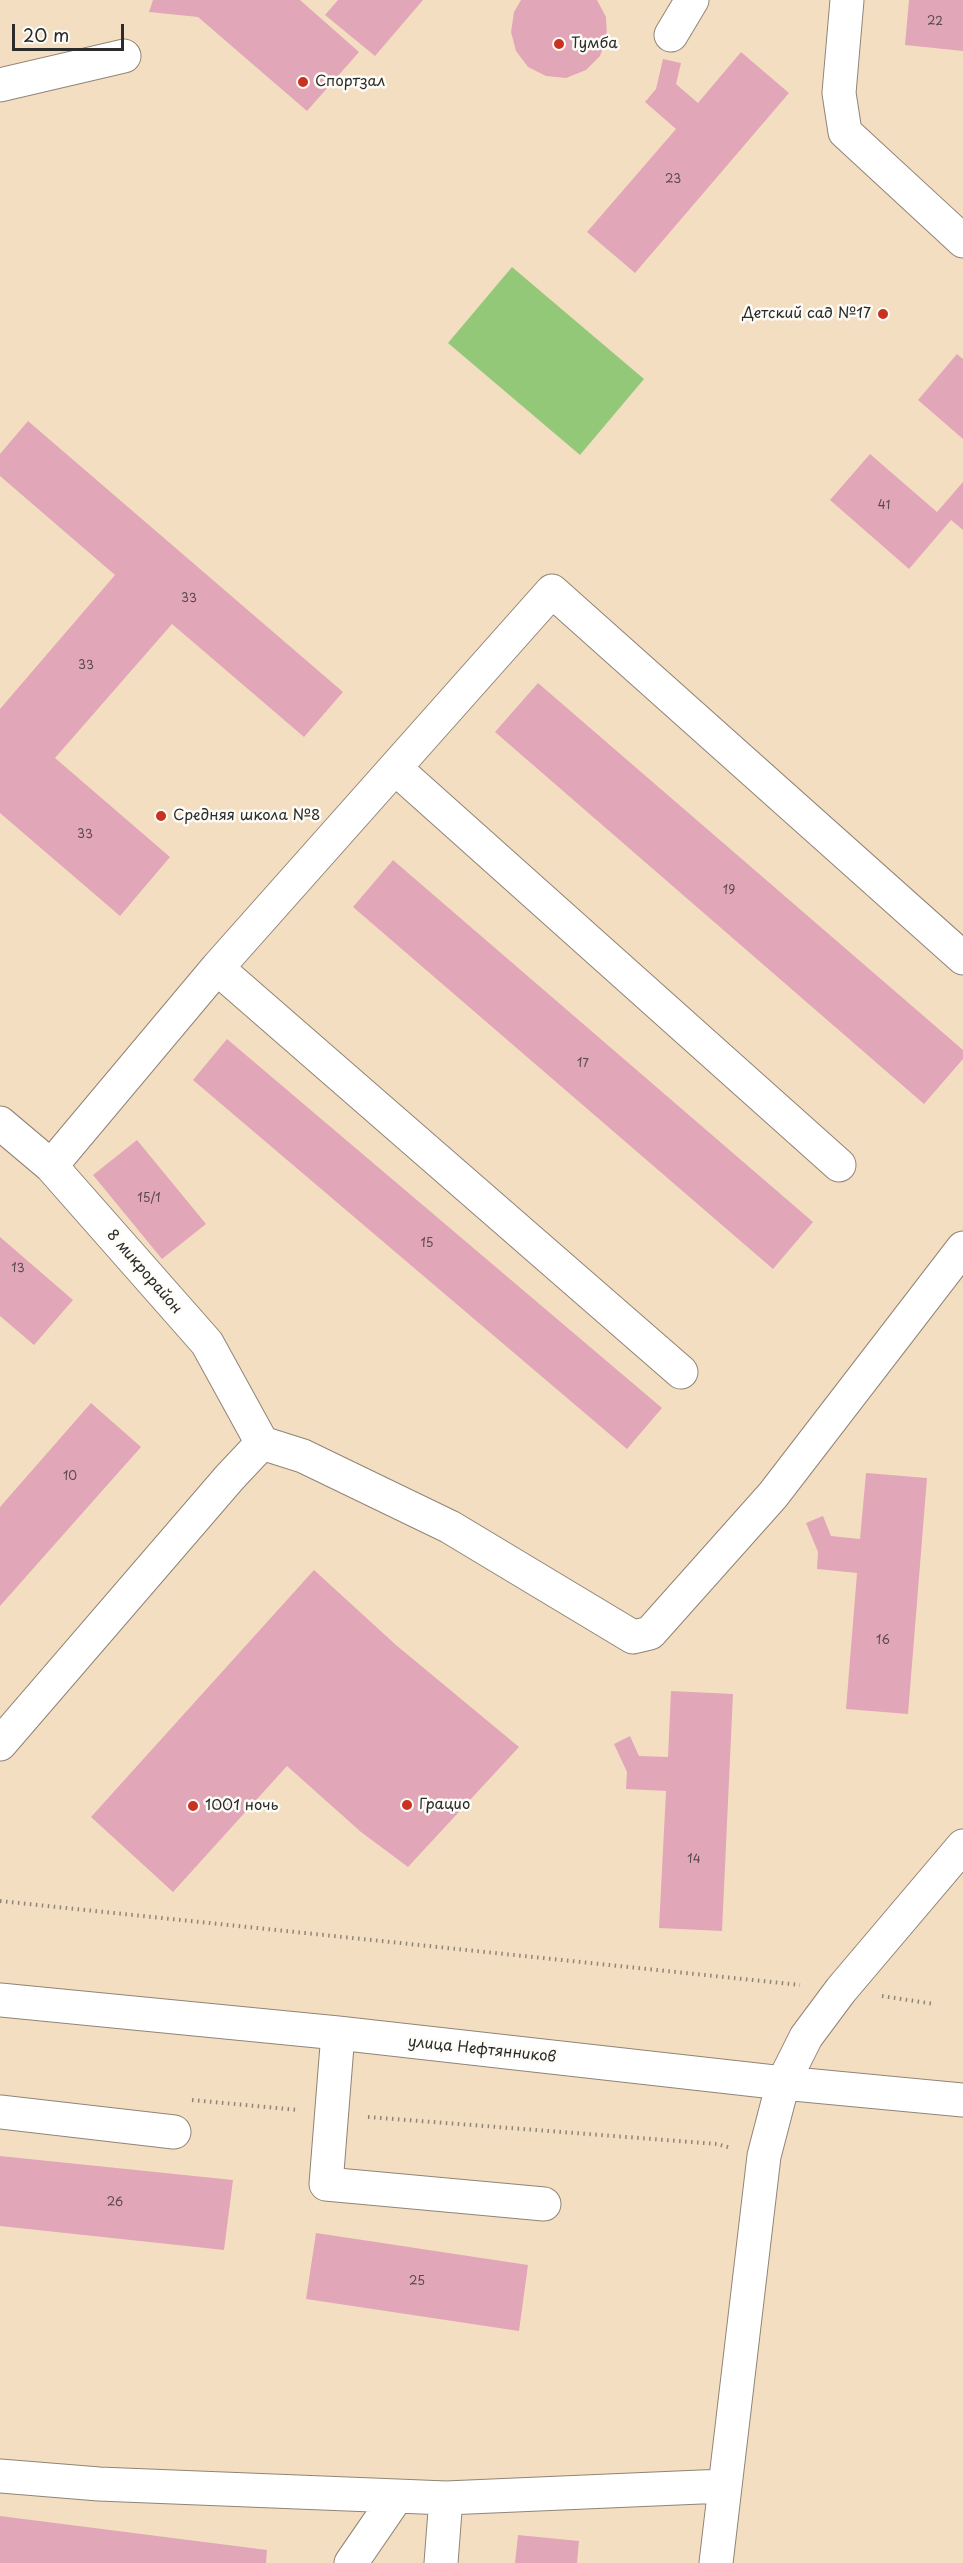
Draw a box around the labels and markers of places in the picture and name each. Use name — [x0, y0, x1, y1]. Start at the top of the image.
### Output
place label: Тумба — [571, 35, 618, 53]
marker: Тумба — [552, 37, 566, 51]
place label: Спортзал — [315, 73, 385, 91]
marker: Спортзал — [296, 75, 310, 89]
place label: Детский сад №17 — [742, 305, 871, 323]
marker: Детский сад №17 — [876, 307, 890, 321]
place label: Средняя школа №8 — [173, 807, 320, 825]
marker: Средняя школа №8 — [154, 809, 168, 823]
place label: Грацио — [419, 1796, 470, 1814]
place label: 1001 ночь — [205, 1797, 278, 1815]
marker: Грацио — [400, 1798, 414, 1812]
marker: 1001 ночь — [186, 1799, 200, 1813]

